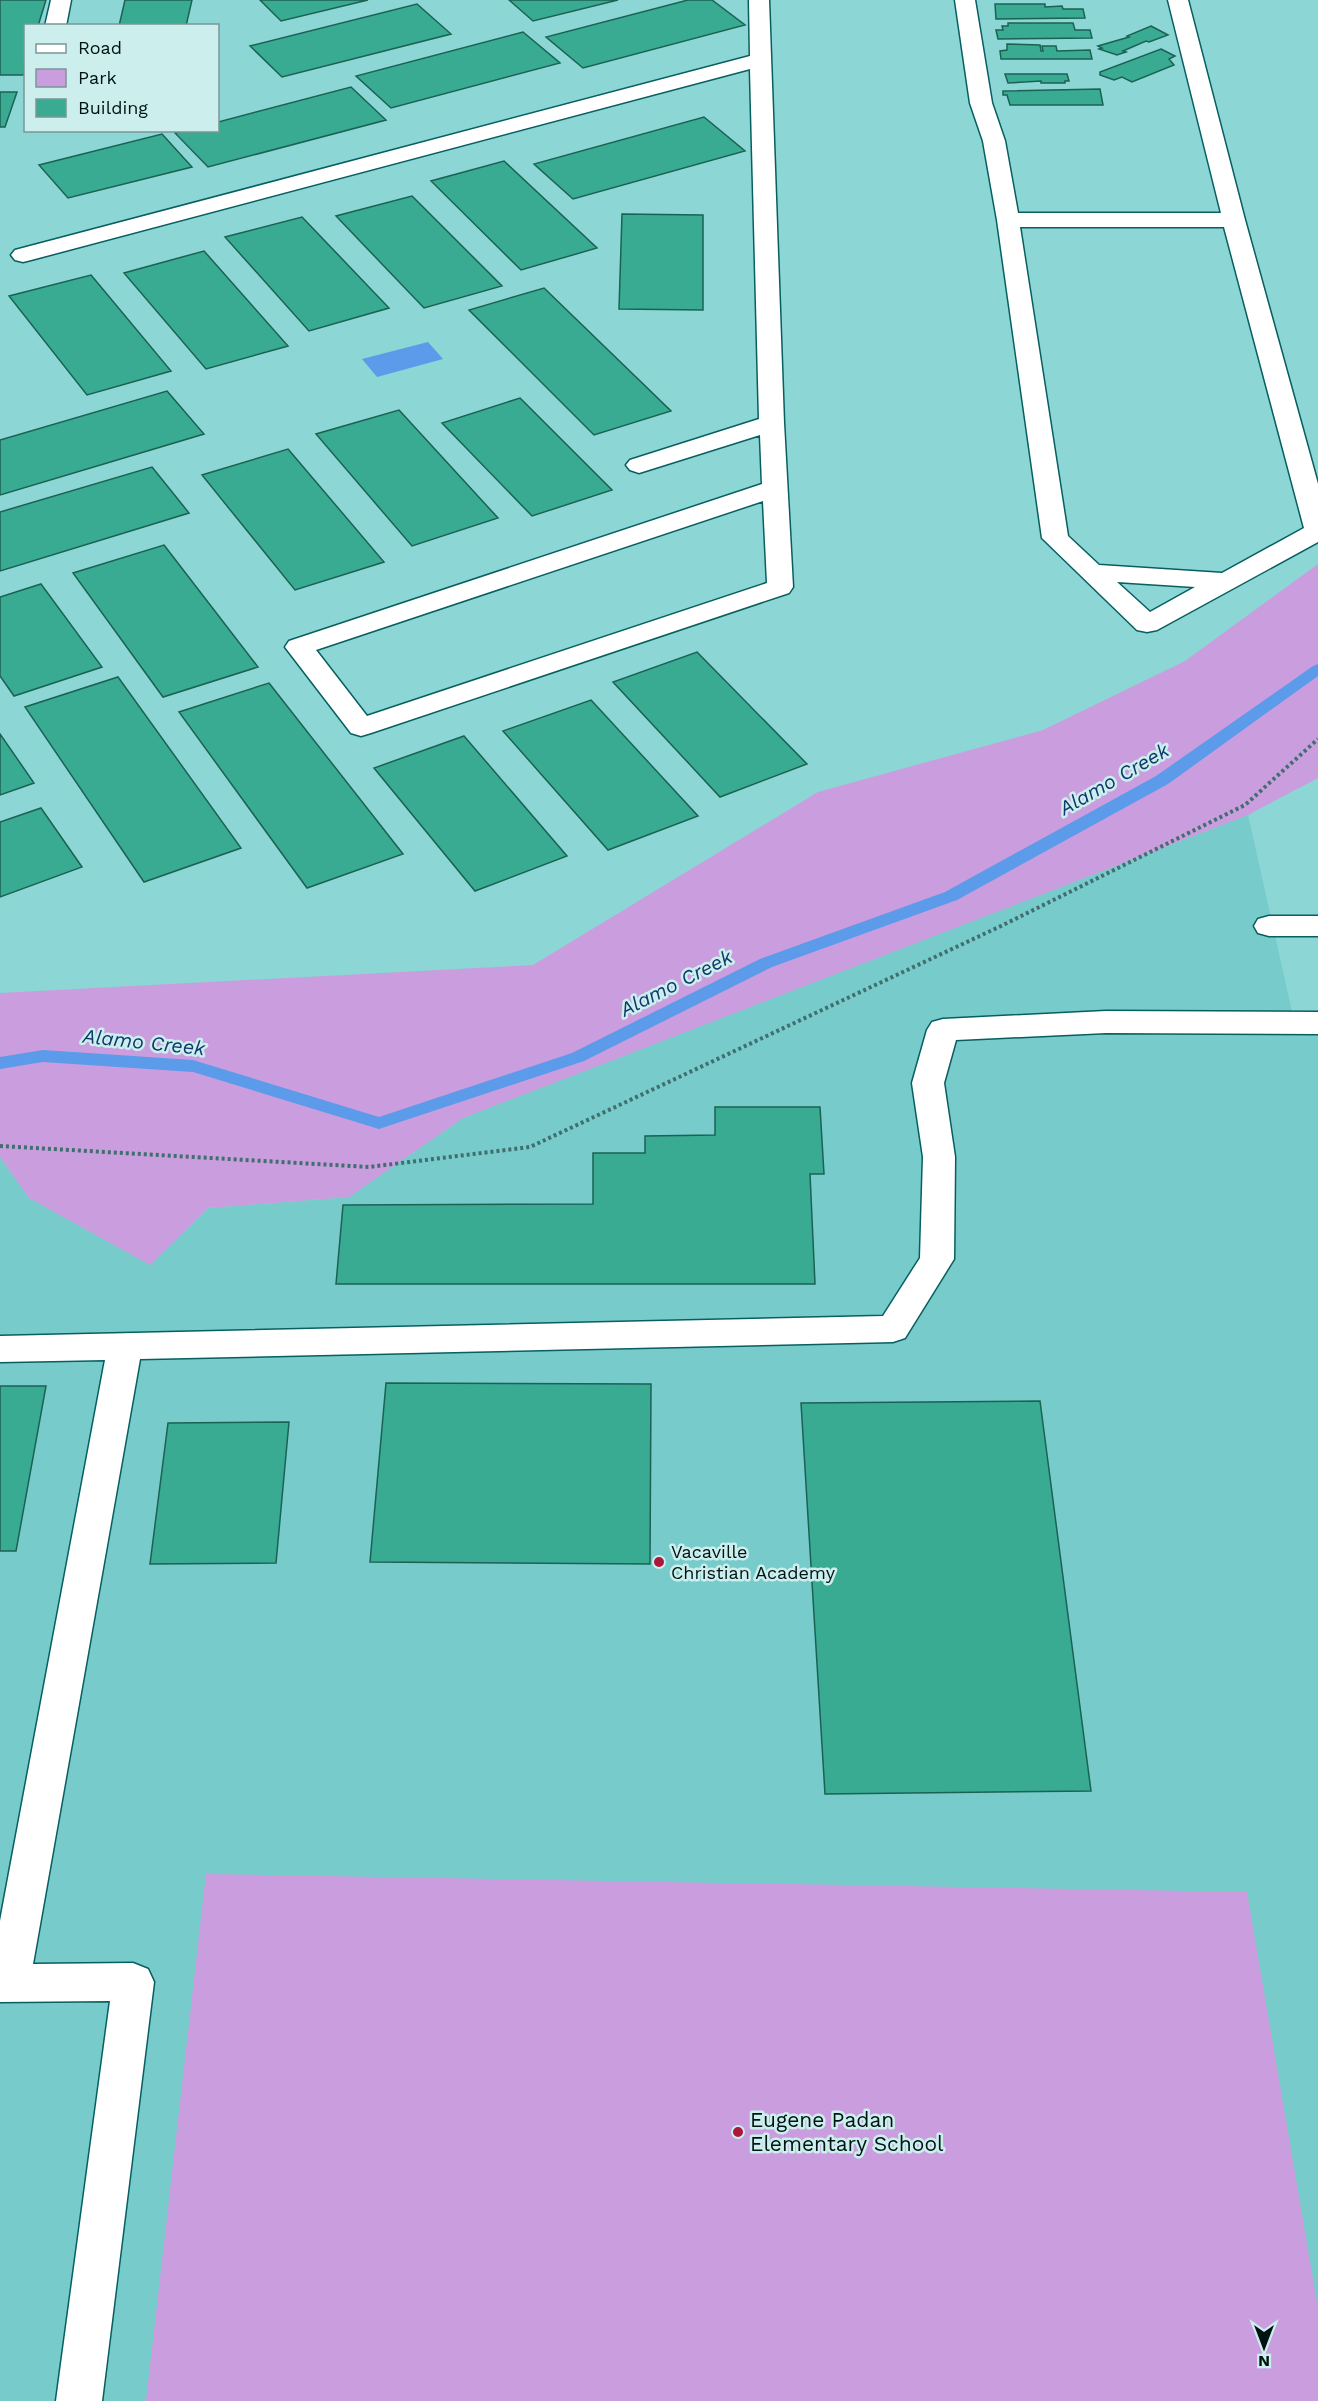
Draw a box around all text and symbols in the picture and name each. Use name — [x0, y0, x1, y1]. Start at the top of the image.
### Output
legend — [24, 24, 219, 132]
text: Road — [78, 37, 122, 58]
text: Park — [78, 67, 117, 88]
text: Building — [78, 97, 148, 118]
water label: Alamo Creek — [1054, 737, 1174, 821]
water label: Alamo Creek — [615, 944, 737, 1022]
water label: Alamo Creek — [81, 1024, 207, 1060]
place label: Vacaville Christian Academy — [671, 1541, 836, 1583]
marker: Vacaville Christian Academy — [652, 1555, 666, 1569]
place label: Eugene Padan Elementary School — [750, 2107, 944, 2156]
marker: Eugene Padan Elementary School — [731, 2125, 745, 2139]
north arrow — [1234, 2317, 1294, 2377]
text: N — [1258, 2352, 1270, 2371]

